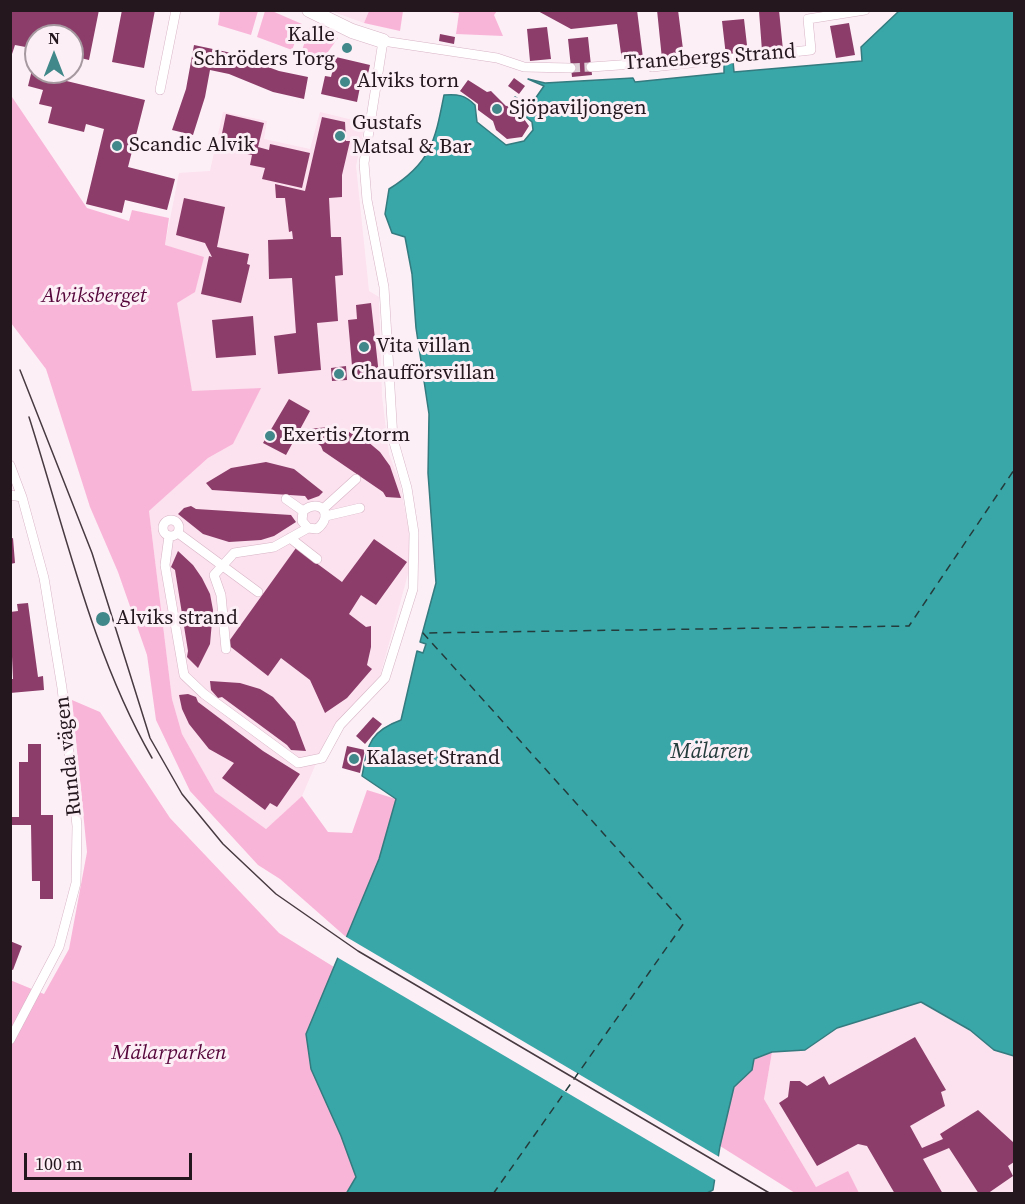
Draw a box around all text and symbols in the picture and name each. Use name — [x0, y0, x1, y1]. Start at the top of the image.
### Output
place label: Kalle Schröders Torg — [194, 23, 335, 73]
north arrow — [24, 24, 84, 84]
text: N — [48, 27, 60, 49]
street label: Tranebergs Strand — [623, 39, 797, 77]
marker: Kalle Schröders Torg — [340, 41, 354, 55]
place label: Alviks torn — [357, 69, 459, 95]
marker: Alviks torn — [338, 75, 352, 89]
place label: Sjöpaviljongen — [509, 96, 647, 122]
marker: Sjöpaviljongen — [490, 102, 504, 116]
place label: Gustafs Matsal & Bar — [352, 111, 472, 161]
marker: Gustafs Matsal & Bar — [333, 129, 347, 143]
place label: Scandic Alvik — [129, 133, 255, 159]
marker: Scandic Alvik — [110, 139, 124, 153]
park label: Alviksberget — [41, 284, 147, 310]
place label: Vita villan — [376, 334, 471, 360]
marker: Vita villan — [357, 340, 371, 354]
place label: Chaufförsvillan — [351, 361, 495, 387]
marker: Chaufförsvillan — [332, 367, 346, 381]
place label: Exertis Ztorm — [282, 423, 410, 449]
marker: Exertis Ztorm — [263, 429, 277, 443]
place label: Alviks strand — [116, 606, 238, 632]
marker: Alviks strand — [94, 610, 112, 628]
street label: Runda vägen — [50, 695, 88, 817]
water label: Mälaren — [671, 739, 749, 765]
place label: Kalaset Strand — [366, 746, 500, 772]
marker: Kalaset Strand — [347, 752, 361, 766]
park label: Mälarparken — [112, 1041, 226, 1067]
scale bar — [27, 1141, 195, 1179]
text: 100 m — [35, 1151, 82, 1176]

